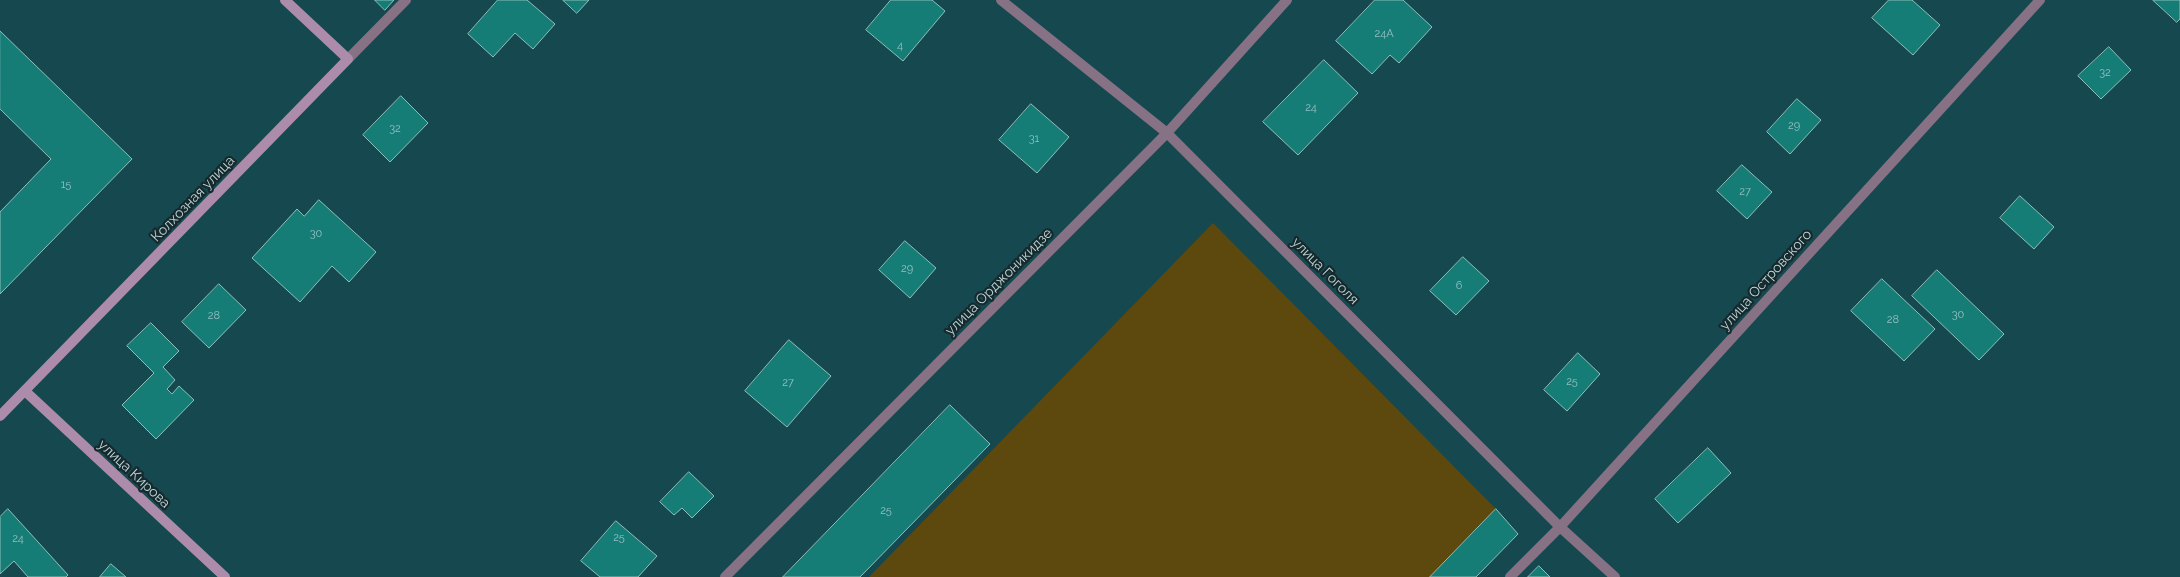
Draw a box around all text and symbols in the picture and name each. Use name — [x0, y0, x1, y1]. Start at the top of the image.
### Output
house number: 24А — [1374, 27, 1394, 41]
house number: 4 — [897, 39, 903, 53]
house number: 32 — [2099, 66, 2111, 80]
house number: 24 — [1305, 101, 1317, 115]
house number: 29 — [1788, 119, 1800, 133]
house number: 32 — [389, 122, 401, 136]
house number: 31 — [1029, 132, 1039, 146]
street label: Колхозная улица — [148, 153, 238, 245]
house number: 15 — [61, 178, 71, 192]
house number: 27 — [1739, 185, 1751, 199]
street label: улица Орджоникидзе — [942, 225, 1056, 339]
street label: улица Островского — [1716, 226, 1816, 334]
house number: 30 — [310, 227, 322, 241]
street label: улица Гоголя — [1288, 234, 1362, 308]
house number: 29 — [901, 262, 913, 276]
house number: 6 — [1456, 279, 1462, 293]
house number: 30 — [1952, 308, 1964, 322]
house number: 28 — [208, 309, 220, 323]
house number: 28 — [1887, 313, 1899, 327]
house number: 25 — [1566, 375, 1578, 389]
house number: 27 — [782, 376, 794, 390]
street label: улица Кирова — [94, 436, 174, 512]
house number: 25 — [880, 504, 892, 518]
house number: 25 — [613, 531, 625, 545]
house number: 24 — [12, 532, 24, 546]

